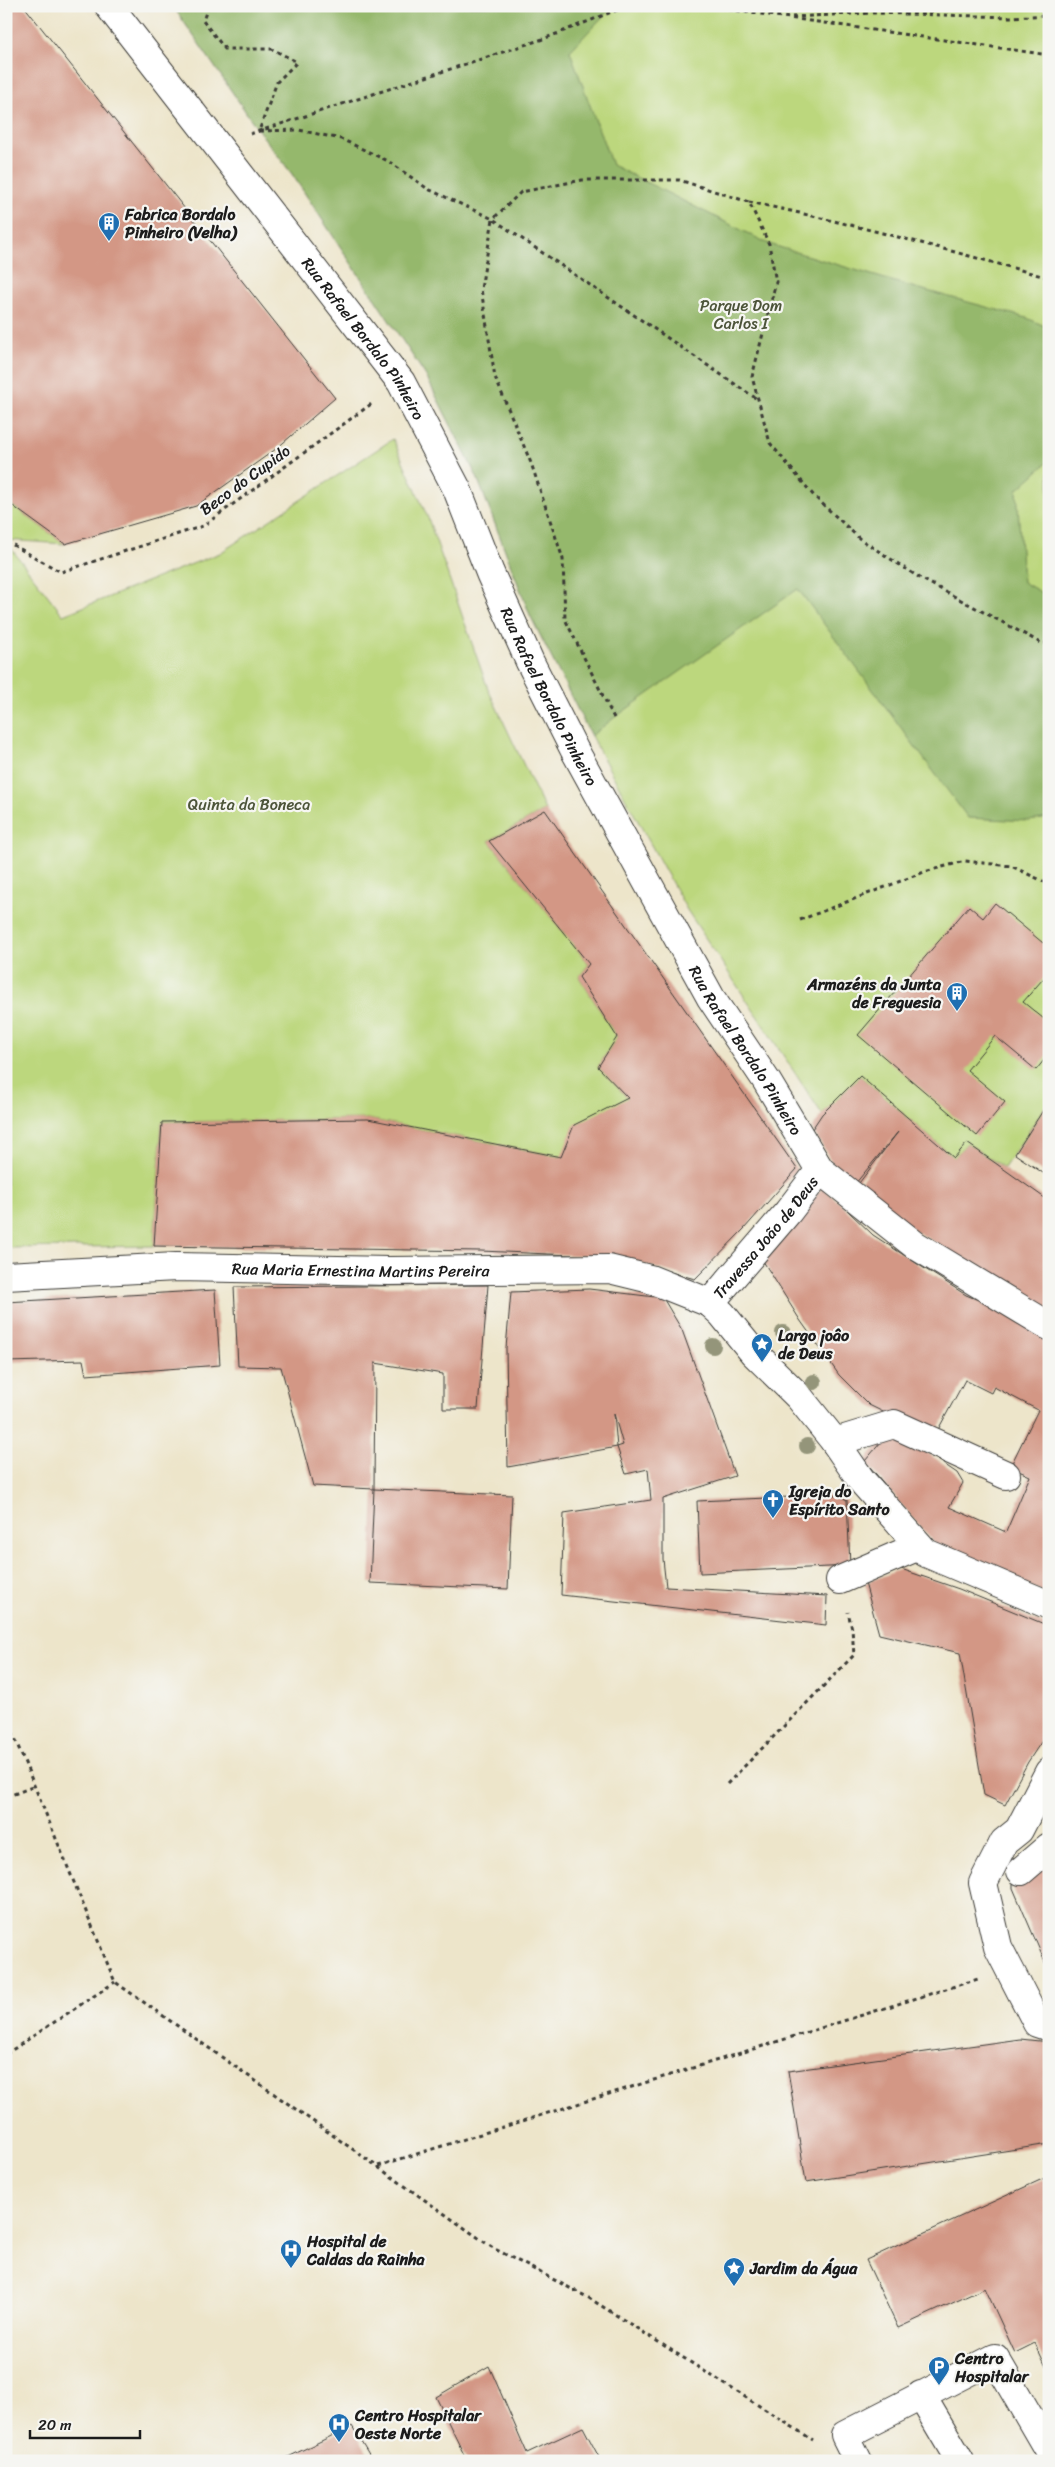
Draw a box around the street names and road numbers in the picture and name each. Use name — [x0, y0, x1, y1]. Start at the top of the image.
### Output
street label: Rua Rafael Bordalo Pinheiro — [294, 250, 433, 425]
street label: Beco do Cupido — [193, 437, 297, 523]
street label: Rua Rafael Bordalo Pinheiro — [493, 602, 606, 791]
street label: Rua Rafael Bordalo Pinheiro — [681, 960, 811, 1141]
street label: Travessa João de Deus — [705, 1168, 826, 1306]
street label: Rua Maria Ernestina Martins Pereira — [232, 1254, 491, 1286]

